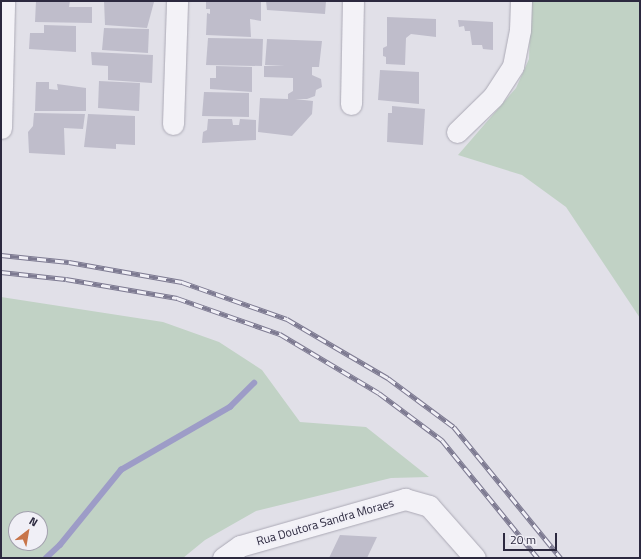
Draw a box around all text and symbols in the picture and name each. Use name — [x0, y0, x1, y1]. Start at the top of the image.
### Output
street label: Rua Doutora Sandra Moraes — [255, 495, 395, 549]
north arrow — [8, 511, 48, 551]
text: N — [26, 513, 41, 530]
scale bar — [505, 525, 559, 551]
text: 20 m — [510, 530, 536, 549]

